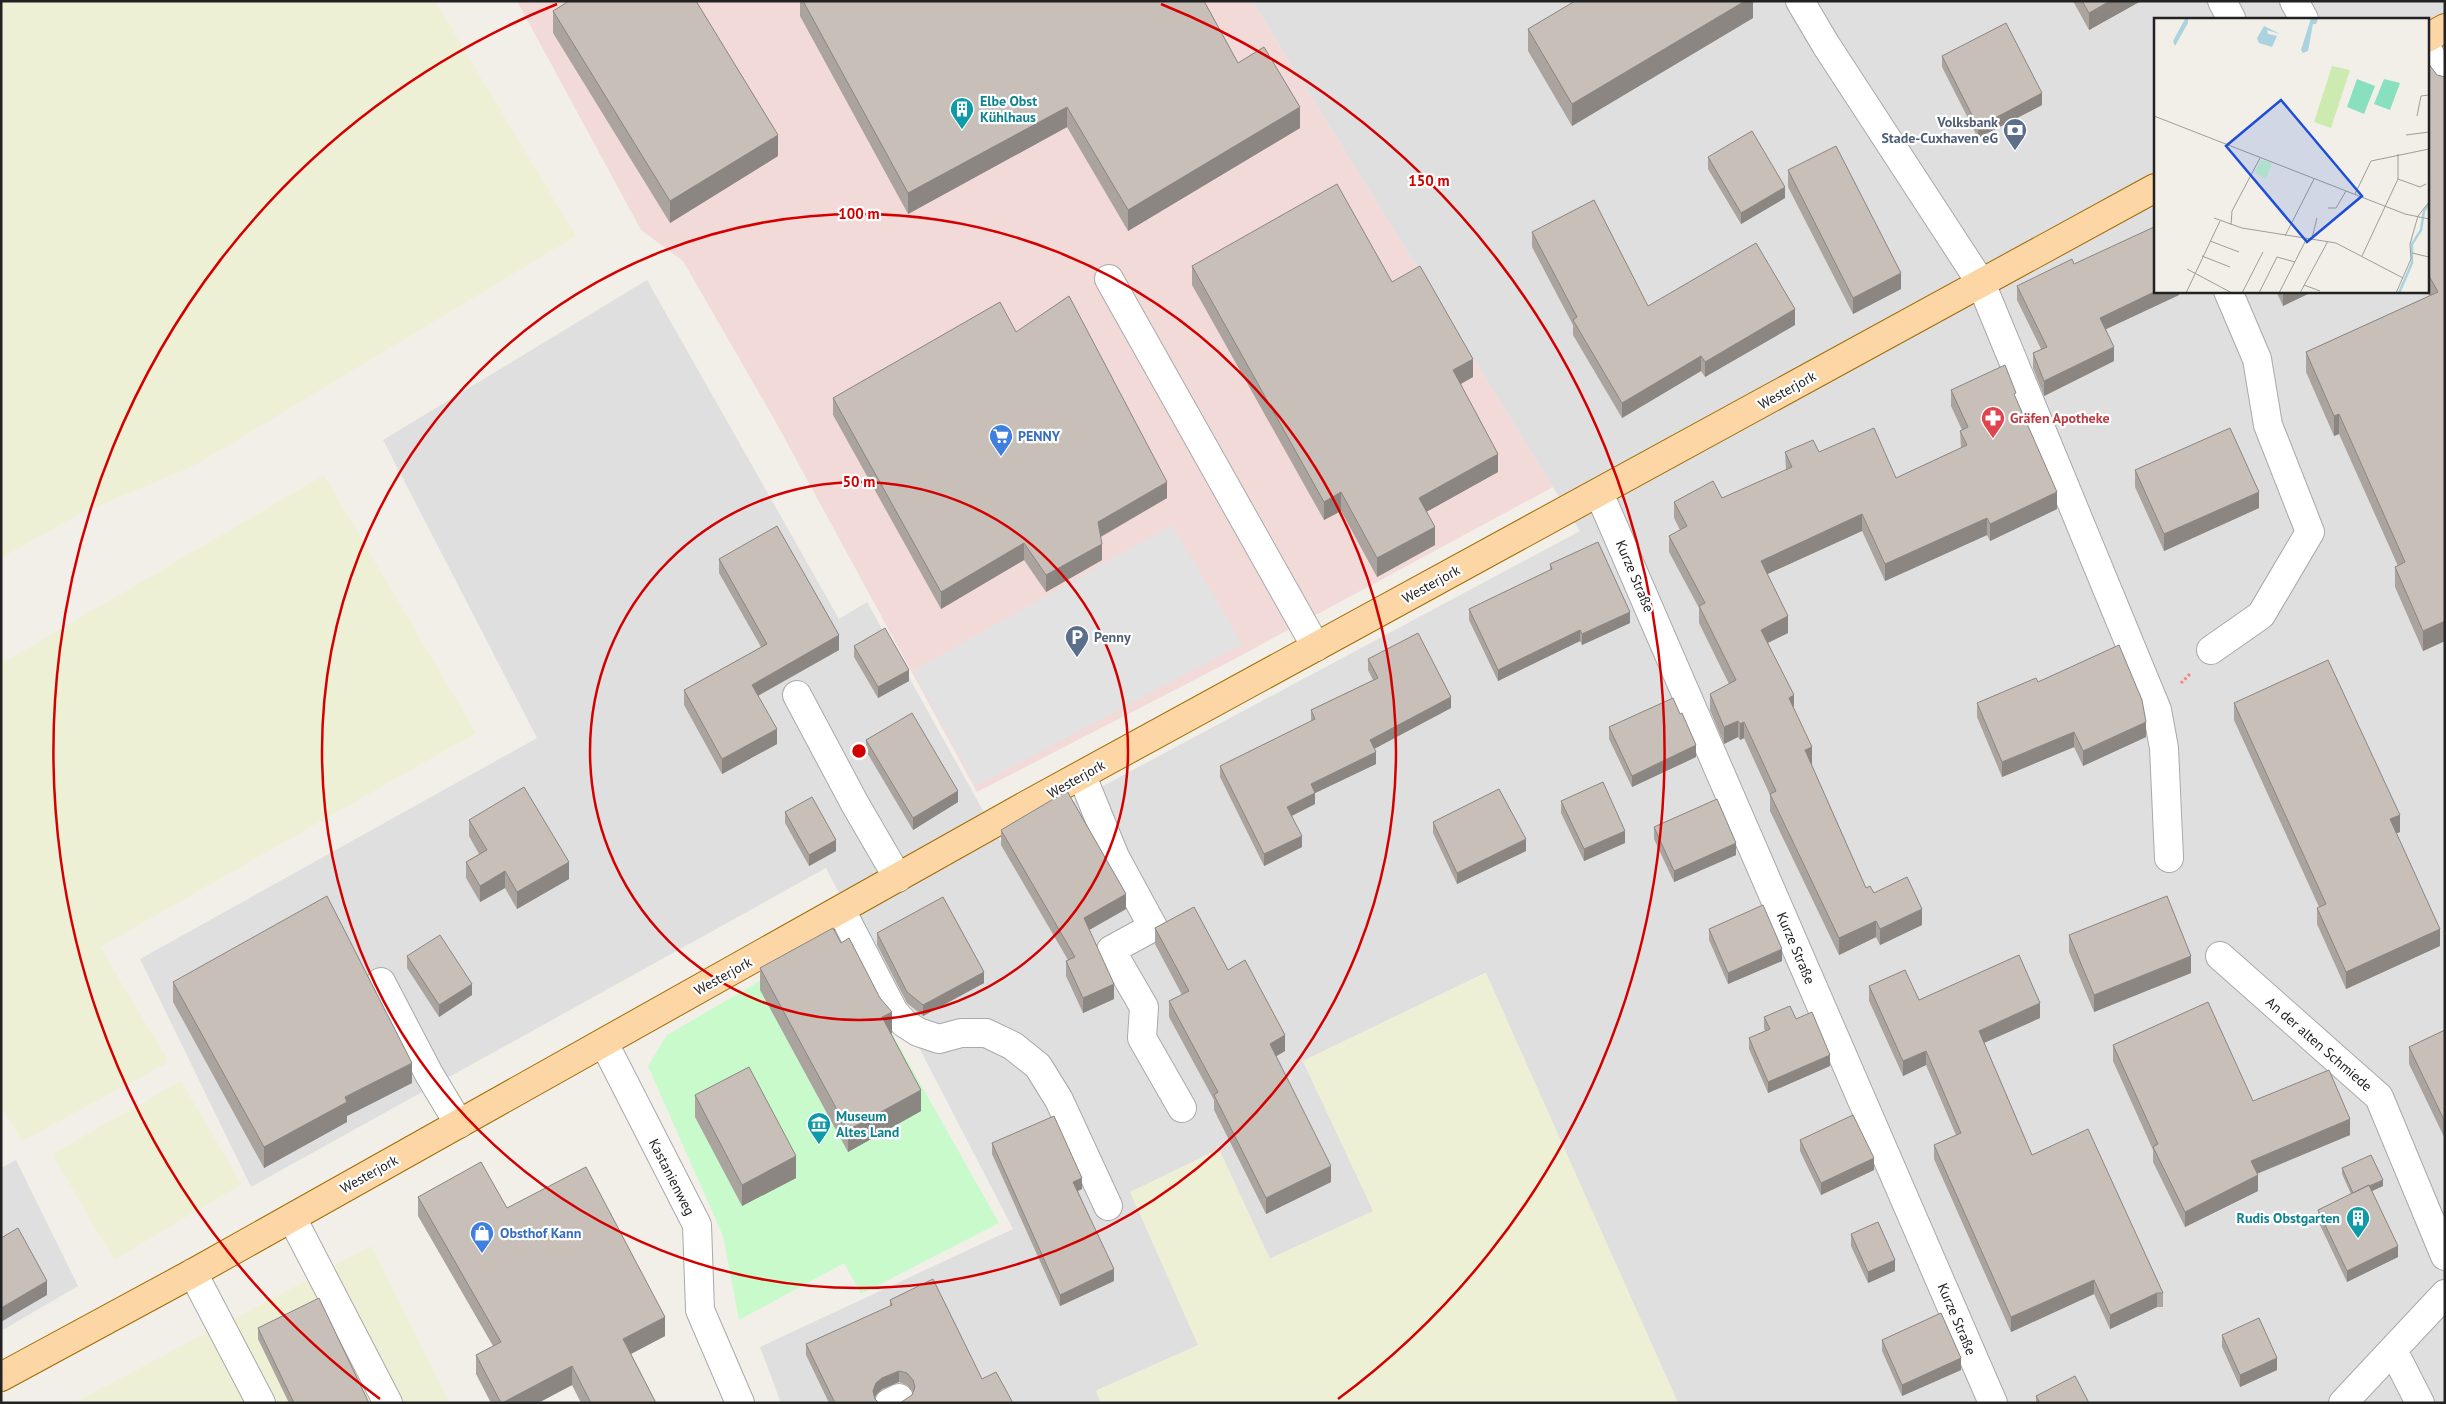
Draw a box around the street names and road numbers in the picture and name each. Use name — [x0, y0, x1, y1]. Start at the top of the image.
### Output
street label: Westerjork — [1755, 367, 1819, 413]
street label: Kurze Straße — [1612, 537, 1658, 615]
street label: Westerjork — [1399, 561, 1463, 607]
street label: Westerjork — [1044, 756, 1108, 802]
street label: Kurze Straße — [1773, 909, 1819, 987]
street label: Westerjork — [691, 953, 755, 999]
street label: An der alten Schmiede — [2262, 993, 2376, 1095]
street label: Kastanienweg — [645, 1136, 699, 1218]
street label: Westerjork — [337, 1151, 401, 1197]
street label: Kurze Straße — [1934, 1280, 1980, 1358]

